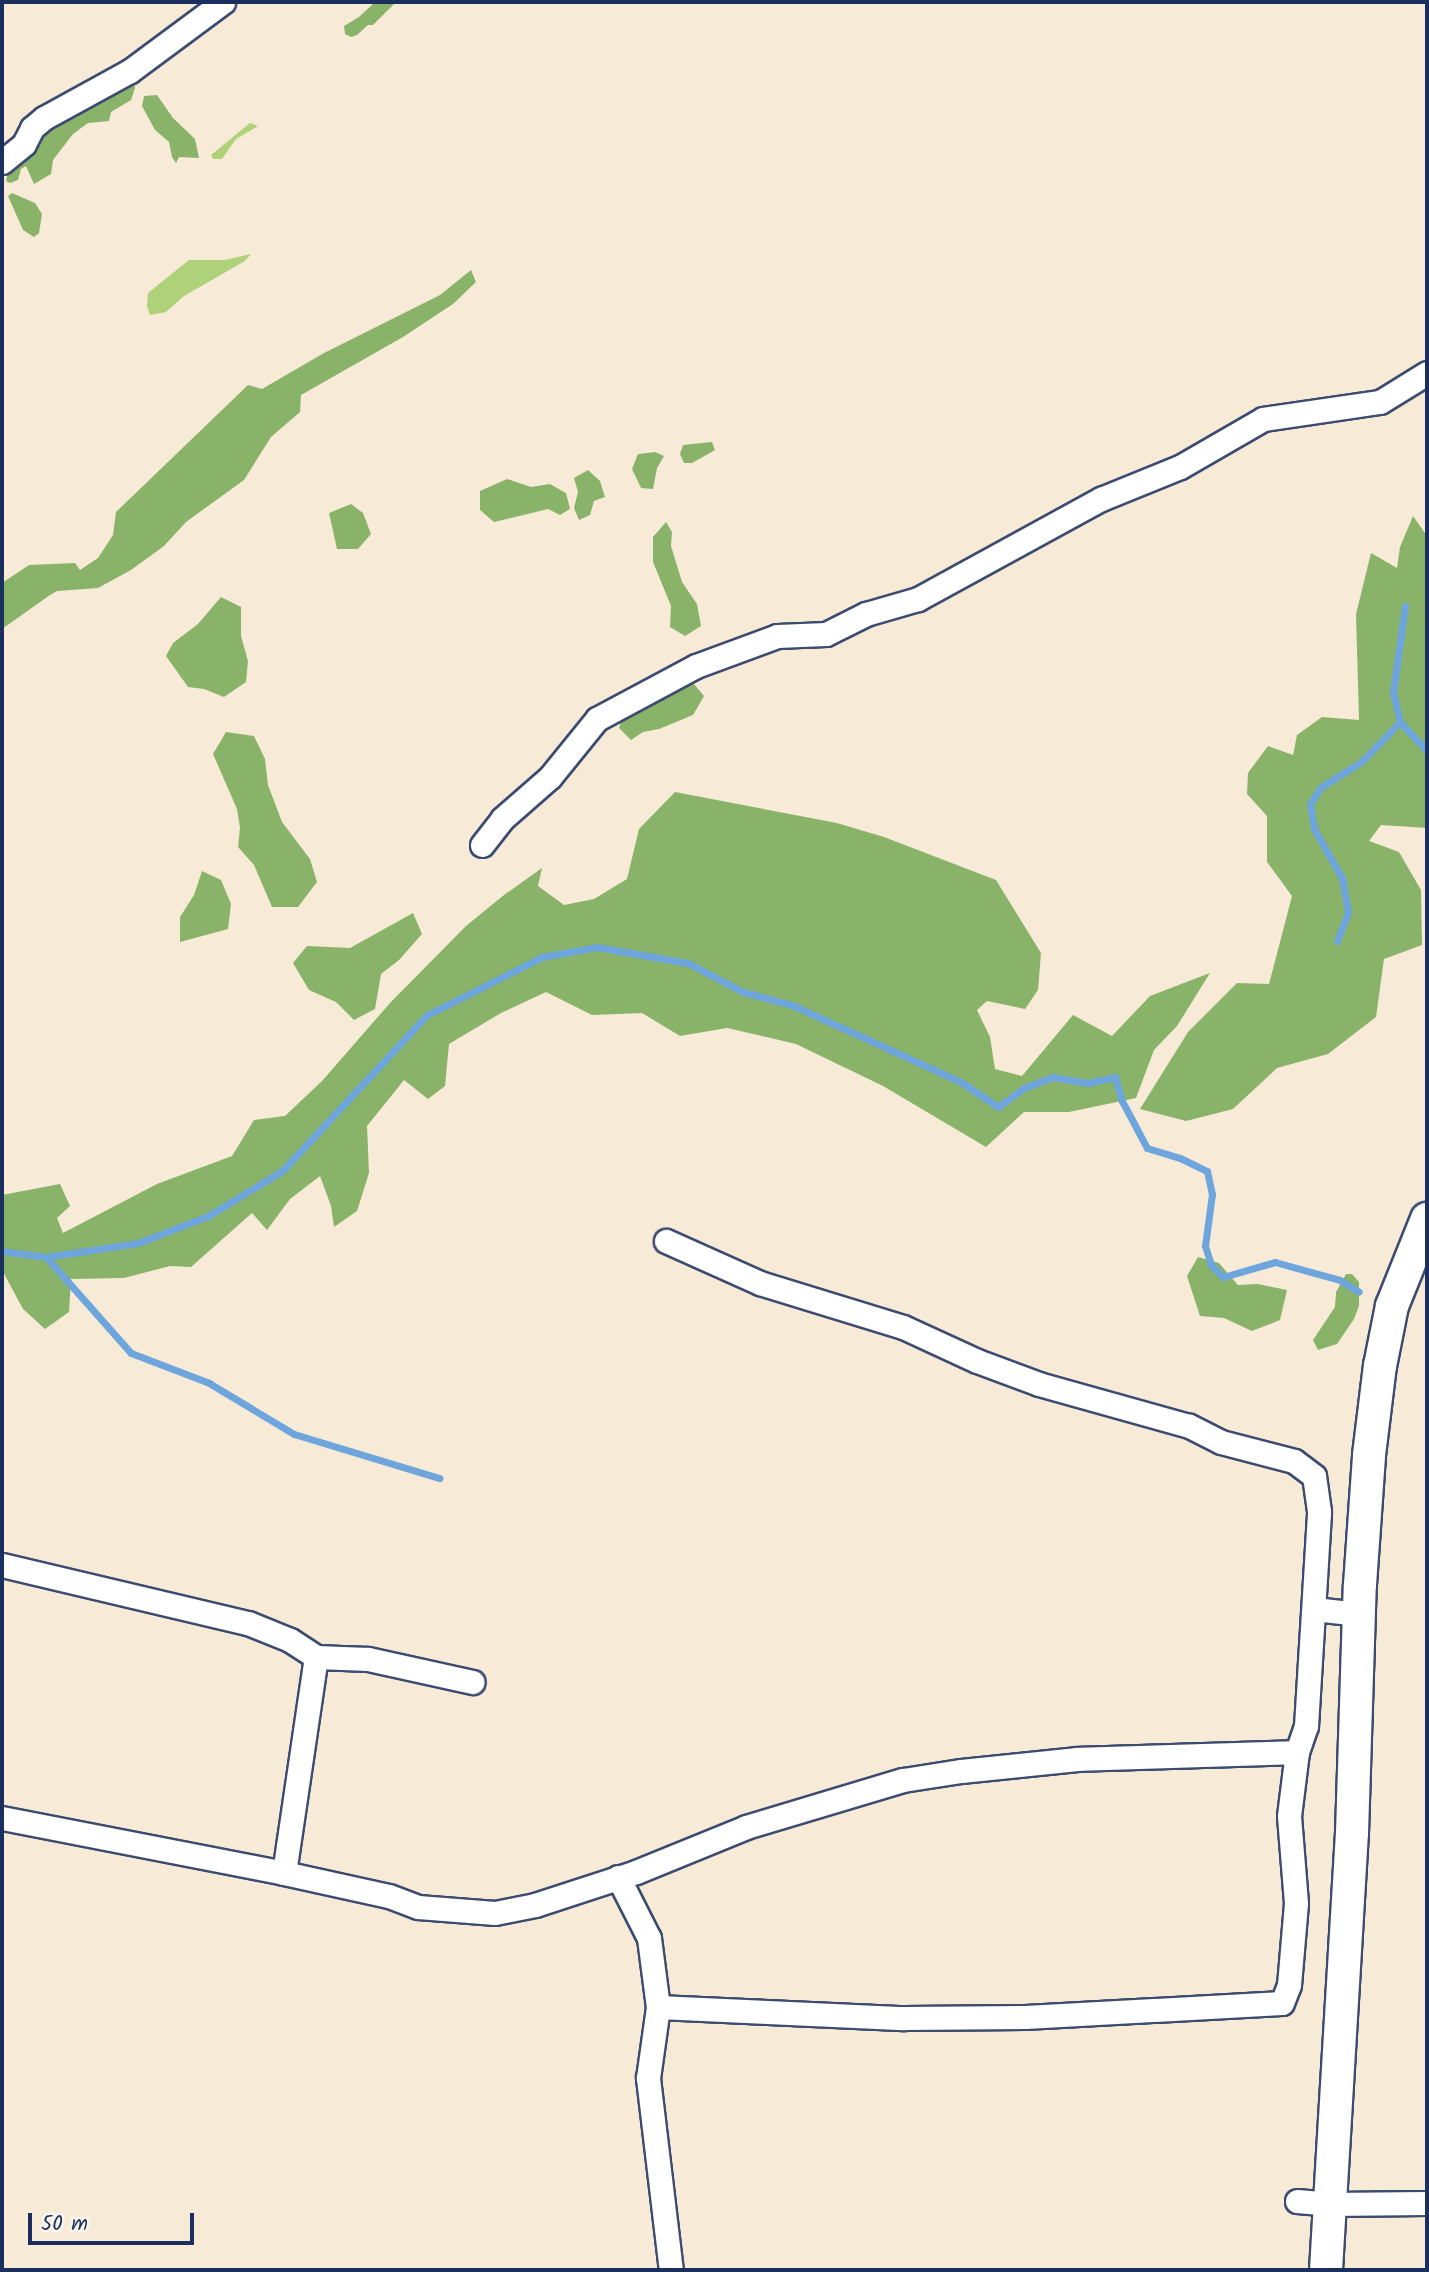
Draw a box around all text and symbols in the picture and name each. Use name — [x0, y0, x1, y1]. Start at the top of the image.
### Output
scale bar — [32, 2198, 198, 2242]
text: 50 m — [41, 2208, 88, 2241]

